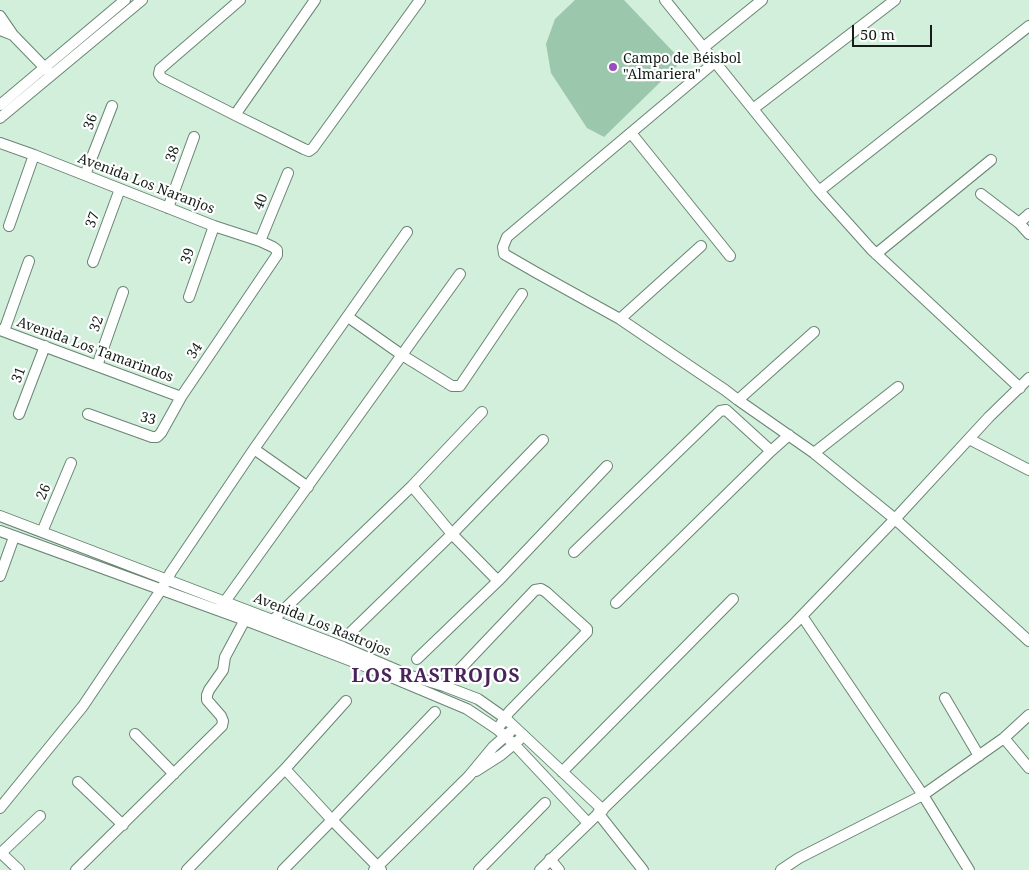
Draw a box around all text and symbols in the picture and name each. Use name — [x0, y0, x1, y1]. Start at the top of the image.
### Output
scale bar — [854, 15, 934, 47]
text: 50 m — [860, 24, 895, 44]
place label: Campo de Béisbol "Almariera" — [623, 51, 741, 84]
marker: Campo de Béisbol "Almariera" — [607, 61, 619, 73]
street label: 36 — [80, 112, 102, 132]
street label: 38 — [162, 144, 184, 164]
street label: Avenida Los Naranjos — [75, 150, 217, 218]
street label: 40 — [250, 192, 272, 212]
street label: 37 — [82, 210, 104, 230]
street label: 39 — [178, 246, 198, 266]
street label: Avenida Los Tamarindos — [14, 314, 176, 386]
street label: 32 — [86, 314, 108, 334]
street label: 34 — [184, 340, 206, 362]
street label: 31 — [8, 365, 30, 385]
street label: 33 — [138, 409, 158, 429]
street label: 26 — [33, 482, 55, 502]
street label: Avenida Los Rastrojos — [251, 590, 393, 660]
district label: LOS RASTROJOS — [350, 666, 522, 688]

